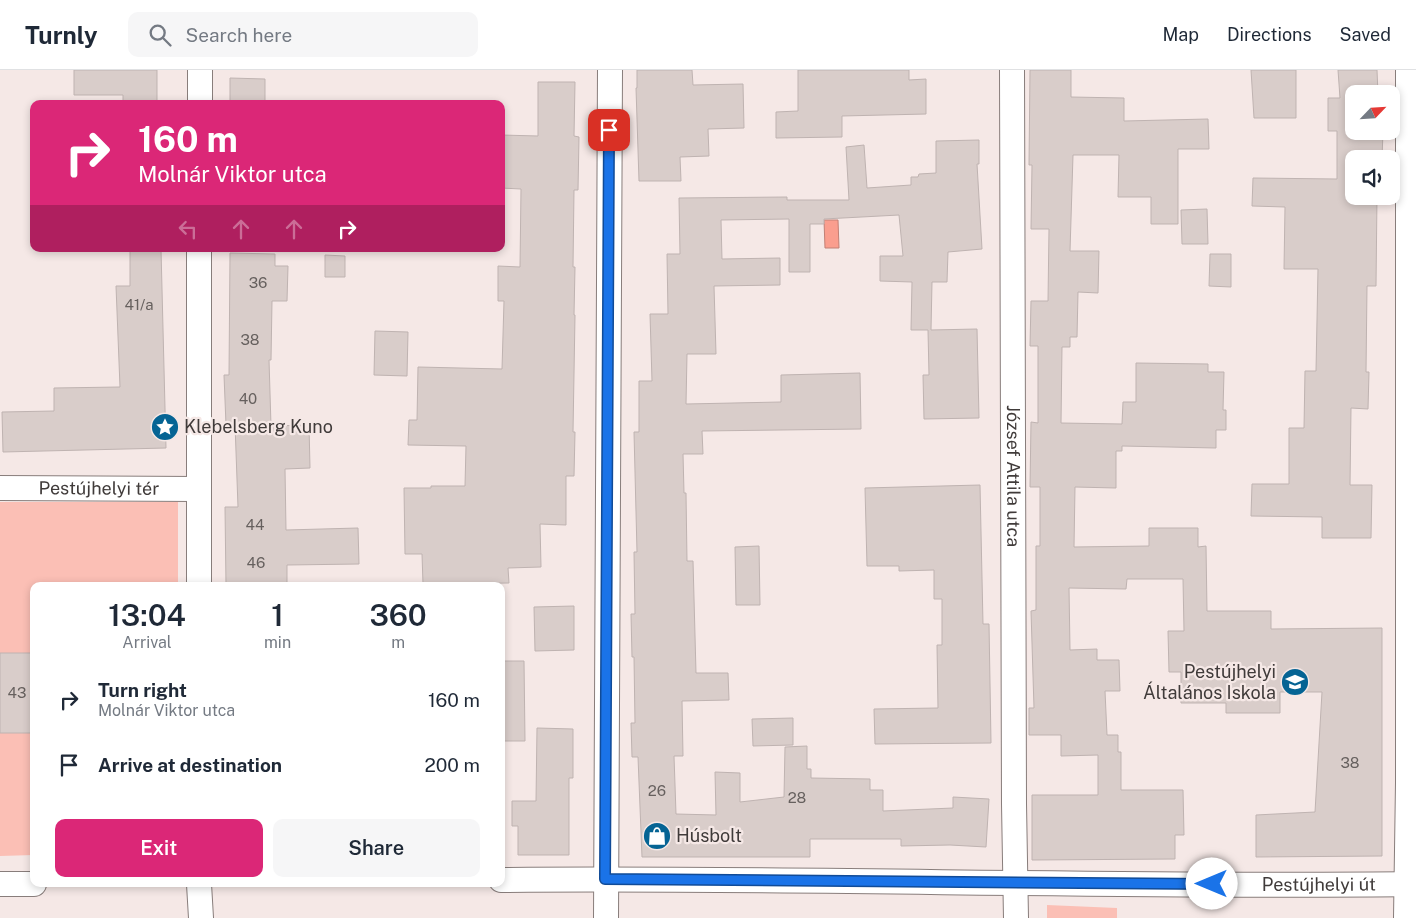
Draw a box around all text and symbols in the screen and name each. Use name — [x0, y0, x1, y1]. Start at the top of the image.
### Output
search box — [128, 12, 478, 57]
text: Turnly — [25, 21, 98, 49]
icon: search — [146, 21, 174, 49]
text: Search here — [186, 24, 292, 46]
text: Map — [1162, 24, 1199, 45]
text: Directions — [1227, 24, 1312, 45]
text: Saved — [1340, 24, 1391, 45]
north arrow — [1345, 85, 1400, 140]
map controls — [1345, 85, 1400, 205]
pin — [588, 109, 630, 151]
icon: arrive — [595, 116, 623, 144]
text: 160 m — [138, 119, 238, 160]
icon: right — [55, 120, 120, 185]
button: sound — [1345, 150, 1400, 205]
text: Molnár Viktor utca — [138, 161, 327, 187]
icon: left — [174, 215, 202, 243]
icon: ahead — [227, 215, 255, 243]
icon: ahead — [280, 215, 308, 243]
icon: right — [333, 215, 361, 243]
house number: 36 — [249, 274, 267, 291]
house number: 41/a — [124, 296, 154, 313]
house number: 38 — [240, 331, 260, 348]
house number: 40 — [239, 390, 257, 407]
street label: József Attila utca — [1003, 405, 1024, 547]
place icon: Klebelsberg Kuno — [150, 412, 180, 442]
place label: Klebelsberg Kuno — [184, 416, 333, 437]
street label: Pestújhelyi tér — [39, 477, 159, 499]
house number: 44 — [246, 516, 264, 533]
house number: 46 — [247, 554, 265, 571]
text: 13:04 — [108, 597, 186, 633]
text: 1 — [271, 597, 284, 633]
text: 360 — [369, 597, 427, 633]
text: Arrival — [122, 633, 172, 652]
text: min — [264, 633, 291, 652]
text: m — [391, 633, 405, 652]
place label: Pestújhelyi Általános Iskola — [1143, 661, 1276, 703]
school or university icon: Pestújhelyi Általános Iskola — [1280, 667, 1310, 697]
text: Turn right — [98, 679, 187, 701]
house number: 43 — [8, 684, 26, 701]
icon: right — [55, 686, 83, 714]
text: 160 m — [428, 689, 480, 711]
text: Molnár Viktor utca — [98, 701, 235, 720]
icon: arrive — [55, 751, 83, 779]
text: Arrive at destination — [98, 754, 282, 776]
text: 200 m — [424, 754, 480, 776]
house number: 38 — [1340, 754, 1360, 771]
house number: 26 — [648, 782, 666, 799]
house number: 28 — [788, 789, 806, 806]
button: Exit — [55, 819, 263, 877]
button: Share — [273, 819, 480, 877]
shop icon: Húsbolt — [642, 821, 672, 851]
place label: Húsbolt — [676, 825, 742, 846]
position arrow — [1185, 857, 1237, 909]
street label: Pestújhelyi út — [1262, 873, 1376, 895]

